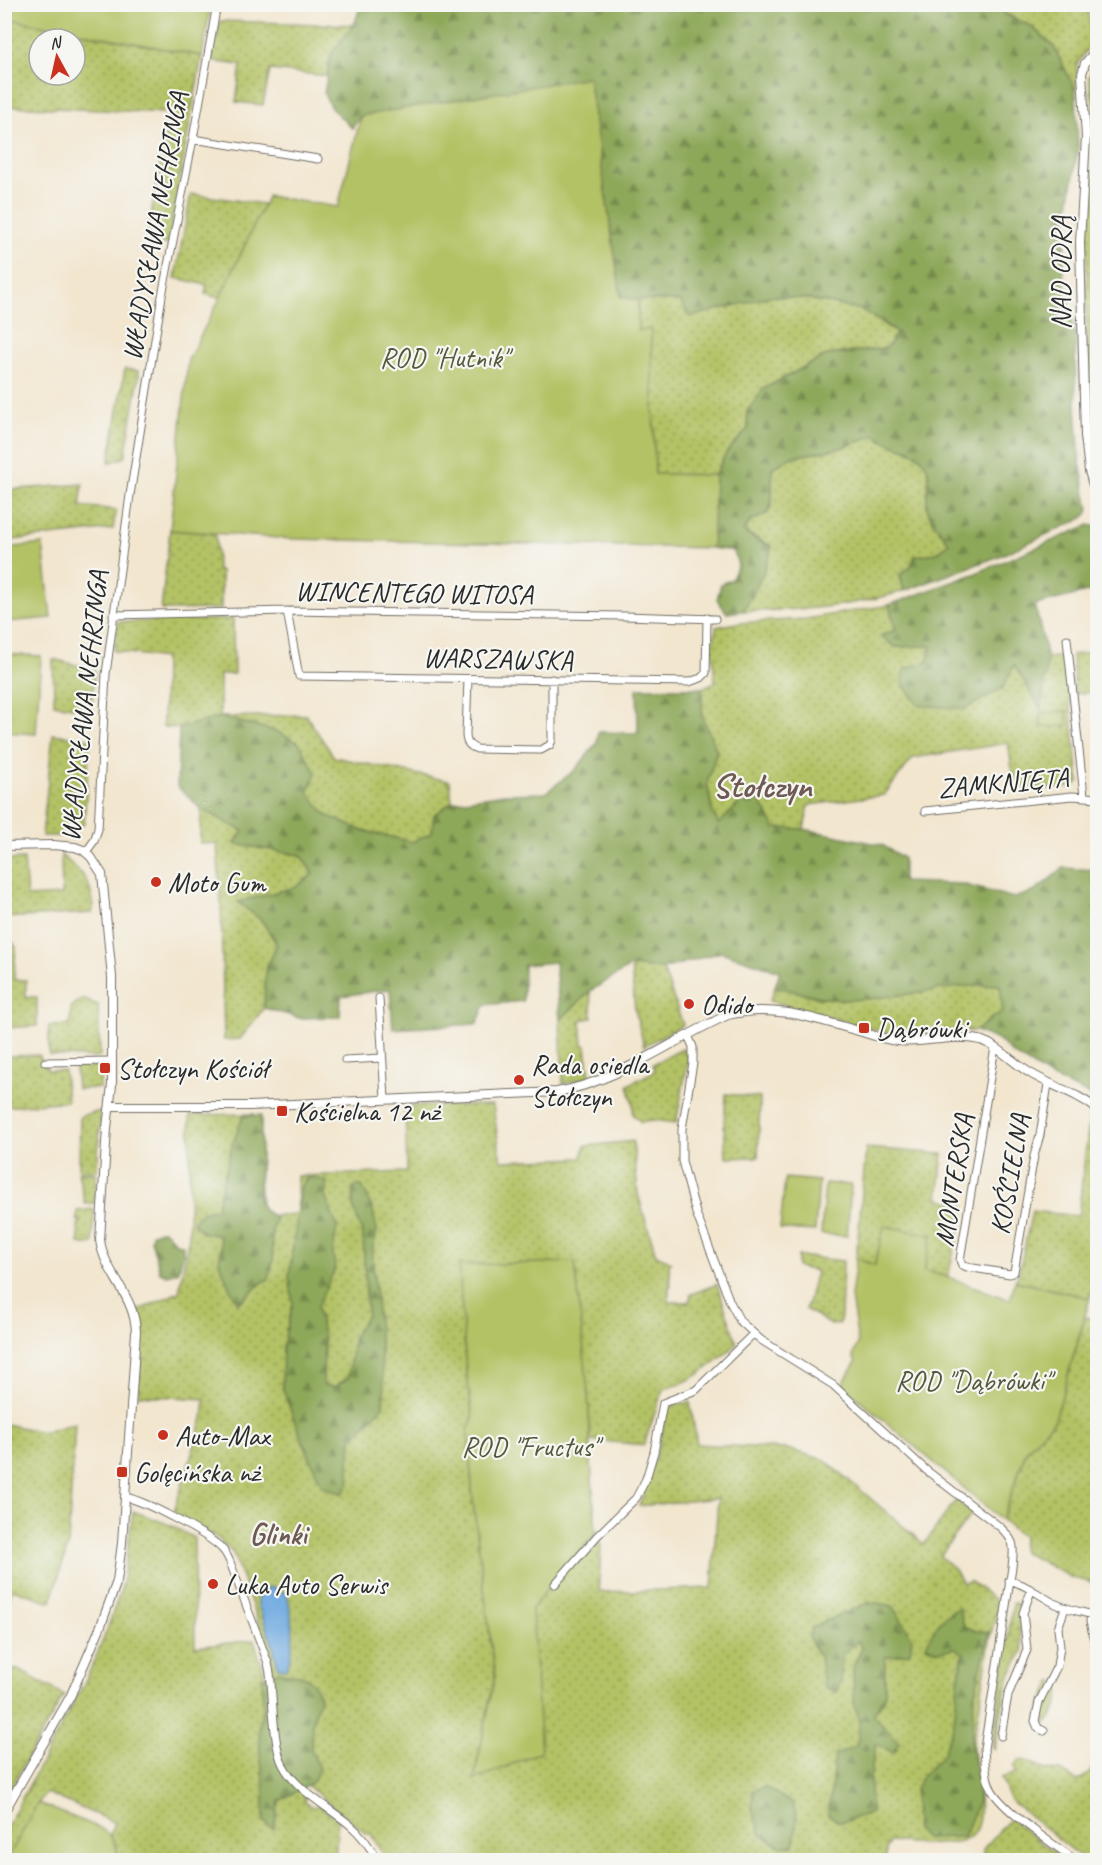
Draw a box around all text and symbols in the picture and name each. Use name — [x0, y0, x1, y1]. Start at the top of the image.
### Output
north arrow — [27, 27, 87, 87]
text: N — [49, 32, 64, 54]
street label: WŁADYSŁAWA NEHRINGA — [114, 88, 195, 363]
street label: NAD ODRĄ — [1043, 215, 1078, 329]
park label: ROD "Hutnik" — [380, 340, 514, 375]
street label: WŁADYSŁAWA NEHRINGA — [52, 568, 115, 843]
street label: WINCENTEGO WITOSA — [295, 573, 535, 612]
street label: WARSZAWSKA — [423, 640, 574, 677]
street label: ZAMKNIĘTA — [936, 759, 1072, 806]
district label: Stołczyn — [712, 764, 813, 807]
place label: Moto Gum — [168, 865, 267, 900]
marker: Moto Gum — [149, 875, 163, 889]
place label: Odido — [701, 987, 755, 1022]
marker: Odido — [682, 997, 696, 1011]
place label: Dąbrówki — [876, 1011, 970, 1046]
marker: Dąbrówki — [857, 1021, 871, 1035]
place label: Rada osiedla Stołczyn — [531, 1047, 651, 1114]
place label: Stołczyn Kościół — [117, 1051, 272, 1086]
marker: Stołczyn Kościół — [98, 1061, 112, 1075]
marker: Rada osiedla Stołczyn — [512, 1073, 526, 1087]
place label: Kościelna 12 nż — [294, 1094, 442, 1129]
marker: Kościelna 12 nż — [275, 1104, 289, 1118]
street label: MONTERSKA — [926, 1110, 981, 1249]
street label: KOŚCIELNA — [982, 1110, 1037, 1237]
park label: ROD "Dąbrówki" — [895, 1363, 1056, 1398]
place label: Auto-Max — [175, 1418, 272, 1453]
marker: Auto-Max — [156, 1428, 170, 1442]
park label: ROD "Fructus" — [462, 1429, 604, 1464]
place label: Golęcińska nż — [134, 1455, 263, 1490]
marker: Golęcińska nż — [115, 1465, 129, 1479]
district label: Glinki — [249, 1515, 311, 1553]
place label: Luka Auto Serwis — [225, 1567, 390, 1602]
marker: Luka Auto Serwis — [206, 1577, 220, 1591]

